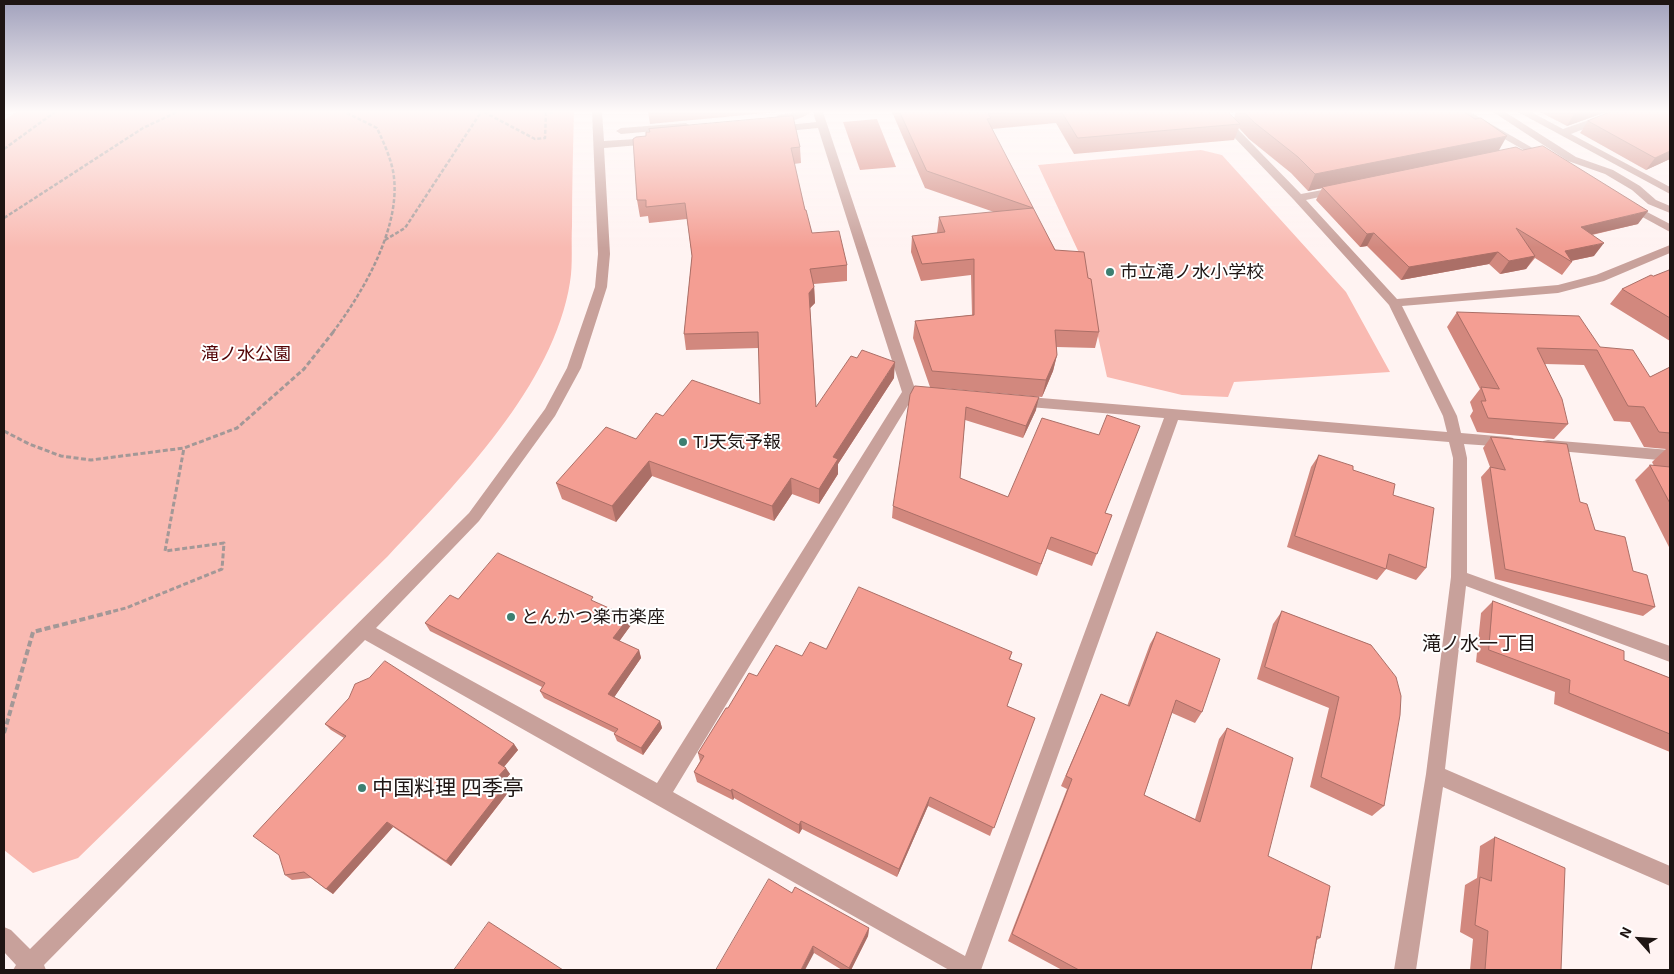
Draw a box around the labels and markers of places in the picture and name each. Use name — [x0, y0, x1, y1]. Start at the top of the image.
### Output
place label: 市立滝ノ水小学校 — [1120, 261, 1264, 283]
marker: 市立滝ノ水小学校 — [1104, 266, 1116, 278]
place label: TJ天気予報 — [693, 431, 781, 453]
marker: TJ天気予報 — [677, 436, 689, 448]
place label: とんかつ楽市楽座 — [521, 606, 665, 628]
marker: とんかつ楽市楽座 — [505, 611, 517, 623]
place label: 中国料理 四季亭 — [372, 775, 524, 801]
marker: 中国料理 四季亭 — [356, 782, 368, 794]

